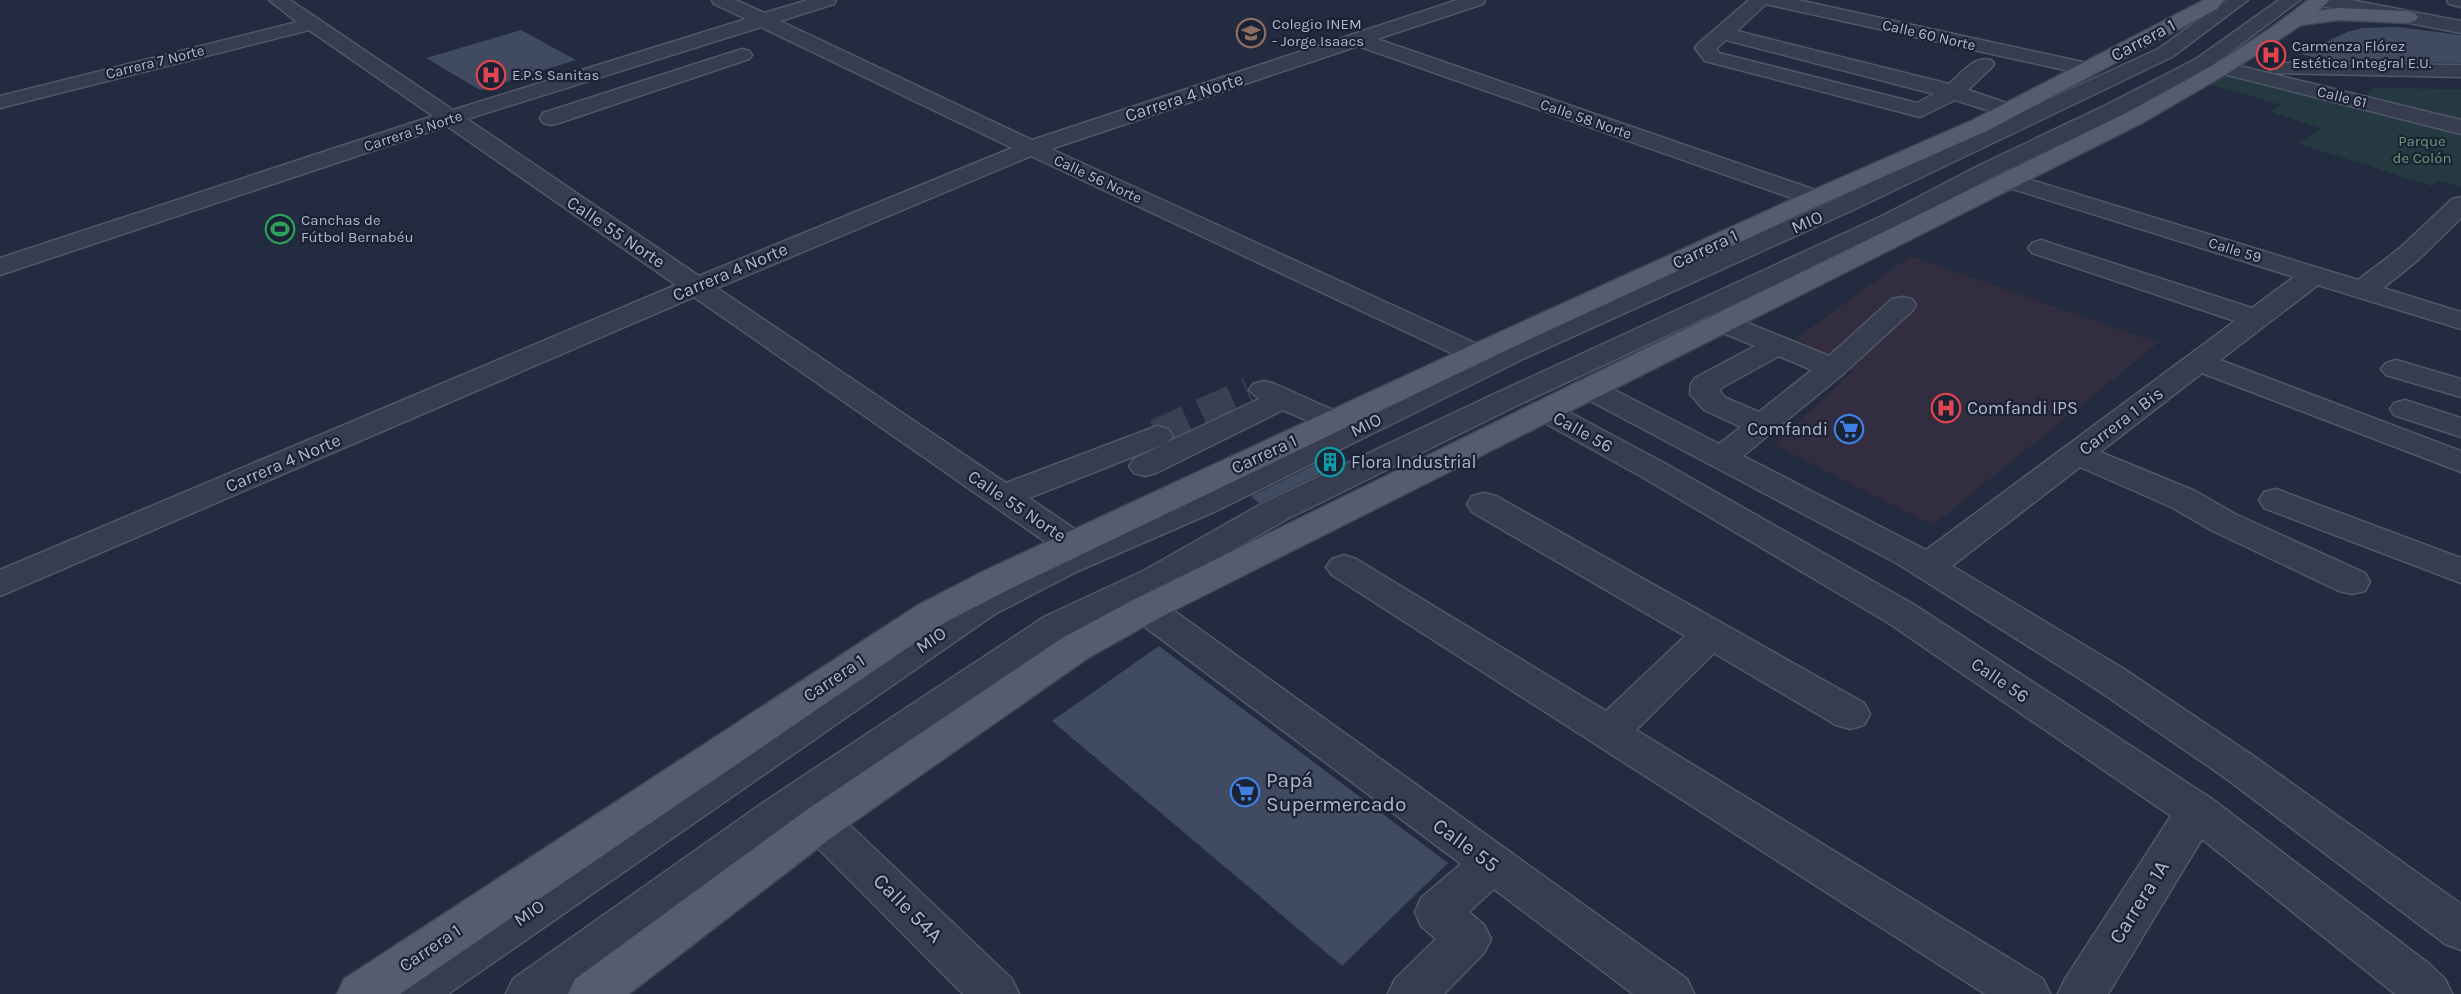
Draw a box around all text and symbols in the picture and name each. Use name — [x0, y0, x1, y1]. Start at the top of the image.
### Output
street label: Carrera 1 — [2107, 14, 2179, 66]
place label: Colegio INEM - Jorge Isaacs — [1272, 15, 1364, 50]
street label: Calle 60 Norte — [1880, 15, 1978, 55]
school or university icon: Colegio INEM - Jorge Isaacs — [1235, 17, 1267, 49]
place label: Carmenza Flórez Estética Integral E.U. — [2292, 37, 2432, 72]
hospital icon: Carmenza Flórez Estética Integral E.U. — [2255, 39, 2287, 71]
street label: Carrera 7 Norte — [104, 41, 206, 83]
hospital icon: E.P.S Sanitas — [475, 59, 507, 91]
place label: E.P.S Sanitas — [512, 66, 599, 84]
street label: Carrera 4 Norte — [1122, 68, 1246, 126]
street label: Calle 61 — [2315, 82, 2369, 112]
street label: Calle 58 Norte — [1538, 95, 1634, 143]
street label: Carrera 5 Norte — [361, 107, 465, 155]
park label: Parque de Colón — [2393, 132, 2452, 167]
street label: Calle 56 Norte — [1051, 151, 1145, 207]
street label: Calle 55 Norte — [563, 191, 669, 273]
street label: MIO — [1788, 205, 1826, 239]
place label: Canchas de Fútbol Bernabéu — [301, 211, 414, 246]
sports icon: Canchas de Fútbol Bernabéu — [264, 213, 296, 245]
street label: Carrera 1 — [1669, 224, 1741, 274]
street label: Calle 59 — [2206, 233, 2264, 267]
street label: Carrera 4 Norte — [669, 238, 791, 306]
street label: Carrera 1 Bis — [2074, 382, 2168, 460]
hospital icon: Comfandi IPS — [1930, 392, 1962, 424]
place label: Comfandi IPS — [1967, 397, 2078, 419]
street label: Calle 56 — [1549, 407, 1617, 457]
street label: MIO — [1347, 408, 1385, 442]
supermarket icon: Comfandi — [1833, 413, 1865, 445]
place label: Comfandi — [1747, 418, 1828, 440]
street label: Carrera 4 Norte — [222, 429, 344, 497]
street label: Carrera 1 — [1228, 429, 1300, 479]
building icon: Flora Industrial — [1314, 446, 1346, 478]
place label: Flora Industrial — [1351, 451, 1477, 473]
street label: Calle 55 Norte — [964, 465, 1070, 547]
street label: MIO — [912, 622, 950, 658]
street label: Carrera 1 — [799, 649, 869, 707]
street label: Calle 56 — [1967, 653, 2033, 707]
place label: Papá Supermercado — [1266, 768, 1406, 816]
supermarket icon: Papá Supermercado — [1229, 776, 1261, 808]
street label: Calle 55 — [1428, 813, 1504, 877]
street label: Carrera 1A — [2104, 856, 2174, 948]
street label: Calle 54A — [869, 869, 947, 947]
street label: MIO — [510, 895, 548, 931]
street label: Carrera 1 — [395, 919, 465, 977]

